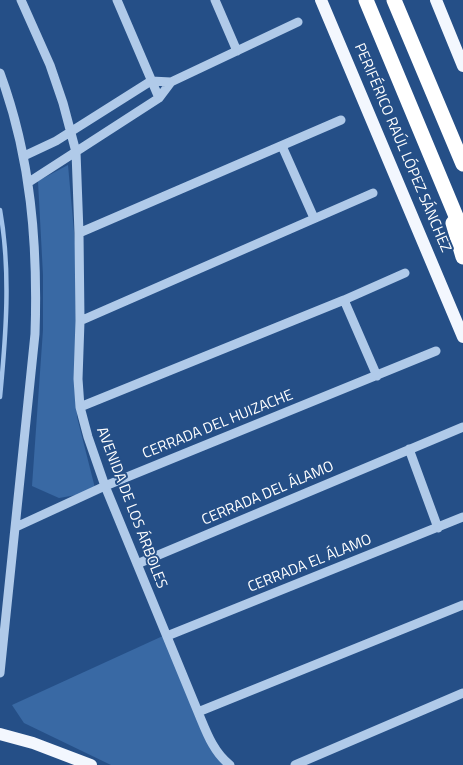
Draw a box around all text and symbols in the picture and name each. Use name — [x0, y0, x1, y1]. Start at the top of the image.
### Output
street label: PERIFÉRICO RAÚL LÓPEZ SÁNCHEZ — [350, 41, 454, 255]
street label: CERRADA DEL HUIZACHE — [140, 387, 296, 463]
street label: AVENIDA DE LOS ÁRBOLES — [92, 425, 170, 591]
street label: CERRADA DEL ÁLAMO — [199, 458, 337, 530]
street label: CERRADA EL ÁLAMO — [246, 531, 374, 597]

